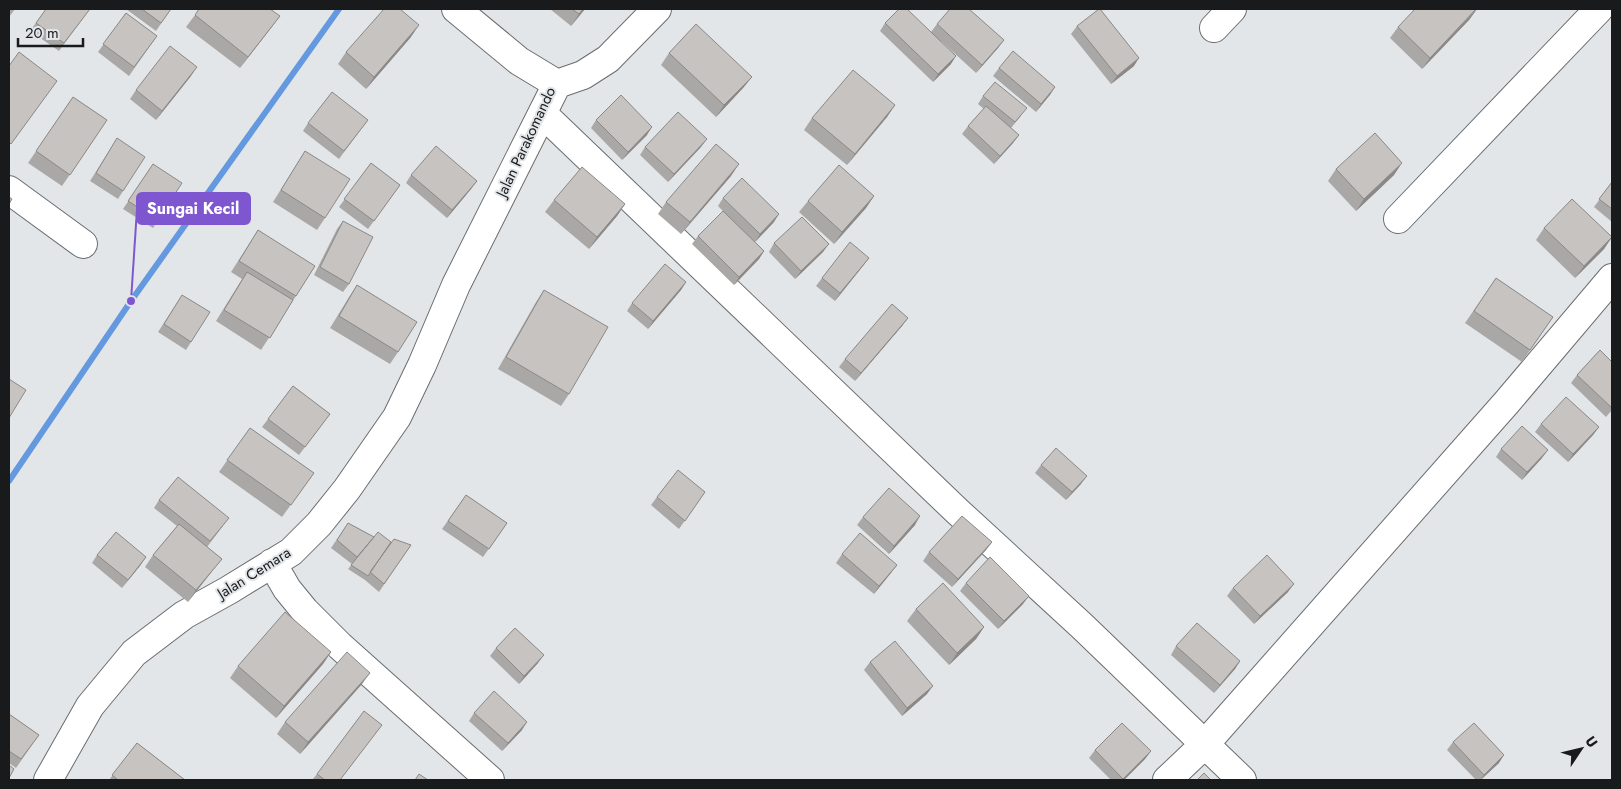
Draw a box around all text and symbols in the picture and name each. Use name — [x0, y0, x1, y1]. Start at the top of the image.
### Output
scale bar — [18, 15, 82, 47]
text: 20 m — [25, 22, 59, 44]
street label: Jalan Parakomando — [490, 83, 561, 203]
callout: Sungai Kecil — [137, 193, 250, 224]
text: Sungai Kecil — [147, 197, 239, 220]
street label: Jalan Cemara — [211, 542, 295, 605]
north arrow — [1556, 724, 1606, 774]
text: U — [1581, 732, 1603, 751]

